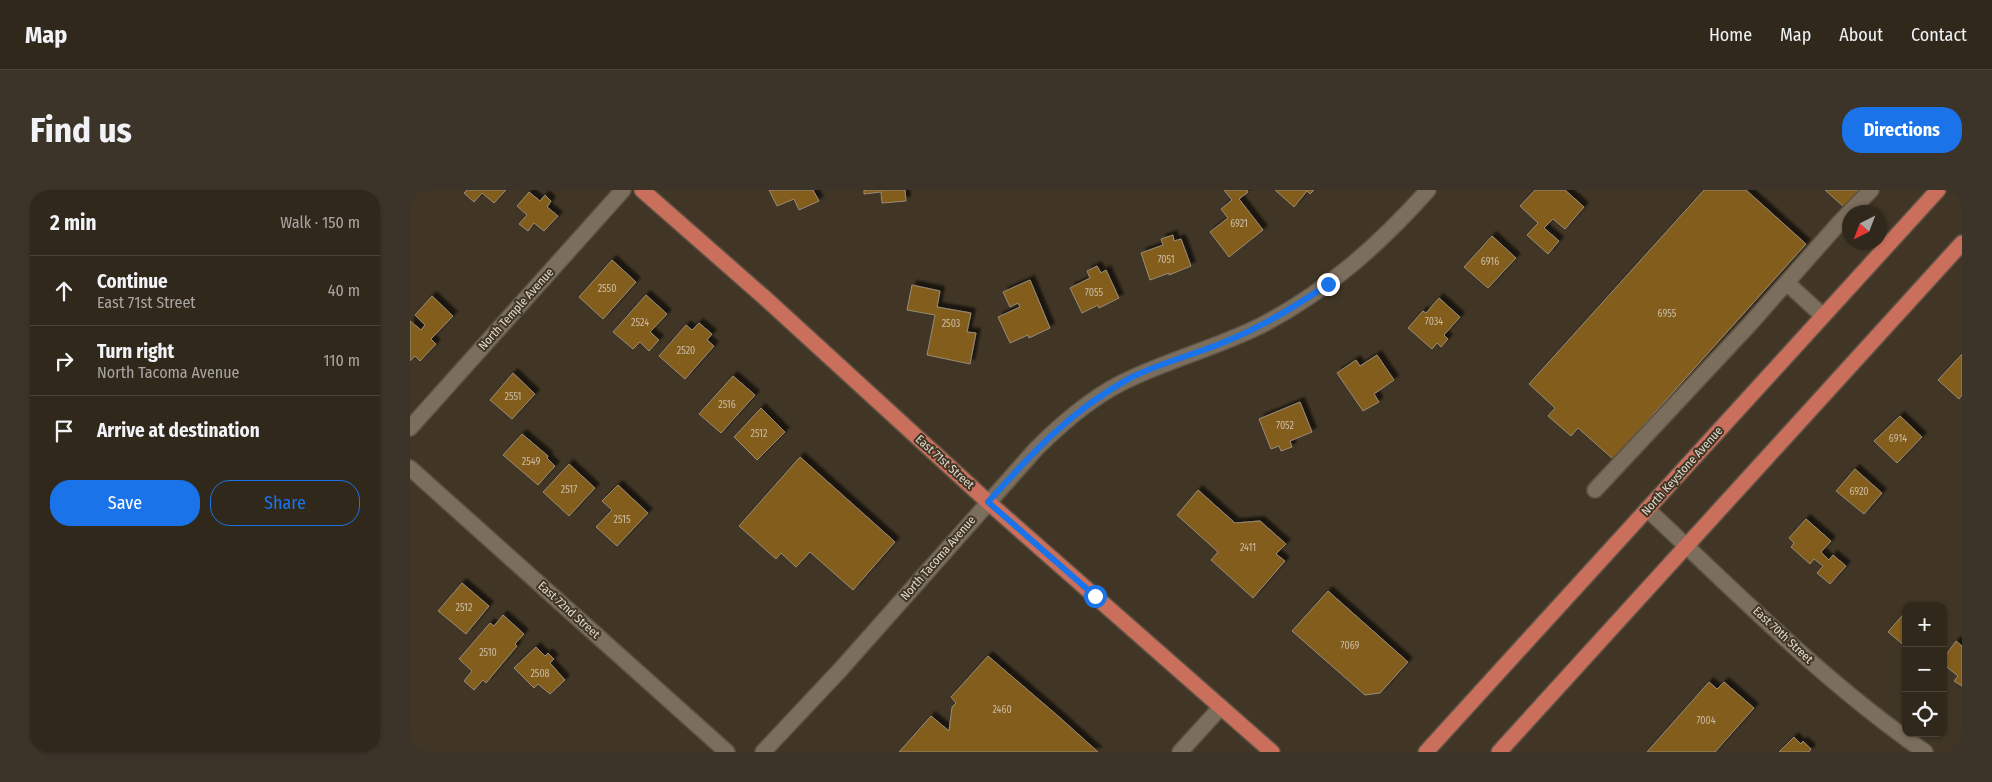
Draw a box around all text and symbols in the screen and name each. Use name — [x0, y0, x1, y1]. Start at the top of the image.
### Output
text: Map — [25, 21, 67, 49]
text: Home — [1709, 24, 1752, 46]
text: Map — [1780, 24, 1811, 46]
text: About — [1839, 24, 1883, 46]
text: Contact — [1911, 24, 1967, 46]
button: Directions — [1842, 107, 1962, 153]
text: Find us — [30, 109, 132, 151]
north arrow — [1842, 205, 1887, 250]
text: 2 min — [50, 210, 97, 236]
text: Walk · 150 m — [280, 213, 360, 232]
house number: 6921 — [1230, 218, 1248, 230]
house number: 7051 — [1157, 254, 1175, 266]
house number: 6916 — [1481, 256, 1499, 268]
street label: North Temple Avenue — [476, 265, 556, 353]
text: Continue — [97, 270, 168, 293]
route end — [1317, 273, 1340, 296]
icon: ahead — [50, 277, 78, 305]
text: 40 m — [328, 281, 360, 300]
house number: 2550 — [598, 283, 616, 295]
house number: 7055 — [1085, 287, 1104, 299]
text: East 71st Street — [97, 293, 196, 312]
house number: 6955 — [1658, 308, 1677, 320]
house number: 7034 — [1425, 316, 1443, 328]
house number: 2524 — [631, 317, 649, 329]
house number: 2503 — [942, 318, 961, 330]
text: Turn right — [97, 340, 174, 363]
house number: 2520 — [677, 345, 695, 357]
icon: right — [50, 347, 78, 375]
text: 110 m — [323, 351, 360, 370]
text: North Tacoma Avenue — [97, 363, 240, 382]
house number: 2551 — [505, 391, 521, 403]
house number: 2516 — [718, 399, 736, 411]
icon: arrive — [50, 417, 78, 445]
text: Arrive at destination — [97, 419, 260, 442]
house number: 7052 — [1276, 420, 1295, 432]
street label: North Keystone Avenue — [1638, 424, 1726, 518]
house number: 2512 — [751, 428, 768, 440]
street label: East 71st Street — [913, 432, 977, 492]
house number: 6914 — [1889, 433, 1907, 445]
house number: 2549 — [522, 456, 540, 468]
button: Save — [50, 480, 200, 526]
button: Share — [210, 480, 360, 526]
house number: 2517 — [561, 484, 577, 496]
house number: 6920 — [1849, 486, 1869, 498]
street label: North Tacoma Avenue — [898, 513, 978, 603]
house number: 2515 — [614, 514, 631, 526]
house number: 2411 — [1240, 542, 1256, 554]
street label: East 72nd Street — [535, 579, 603, 641]
route start — [1084, 585, 1107, 608]
house number: 2512 — [456, 602, 473, 614]
map controls — [1902, 602, 1947, 737]
button: + — [1902, 602, 1947, 647]
street label: East 70th Street — [1750, 604, 1816, 666]
house number: 7069 — [1341, 640, 1360, 652]
house number: 2510 — [479, 647, 497, 659]
button: − — [1902, 647, 1947, 692]
house number: 2508 — [530, 668, 550, 680]
button: locate — [1902, 692, 1947, 737]
house number: 2460 — [992, 704, 1012, 716]
house number: 7004 — [1696, 715, 1716, 727]

